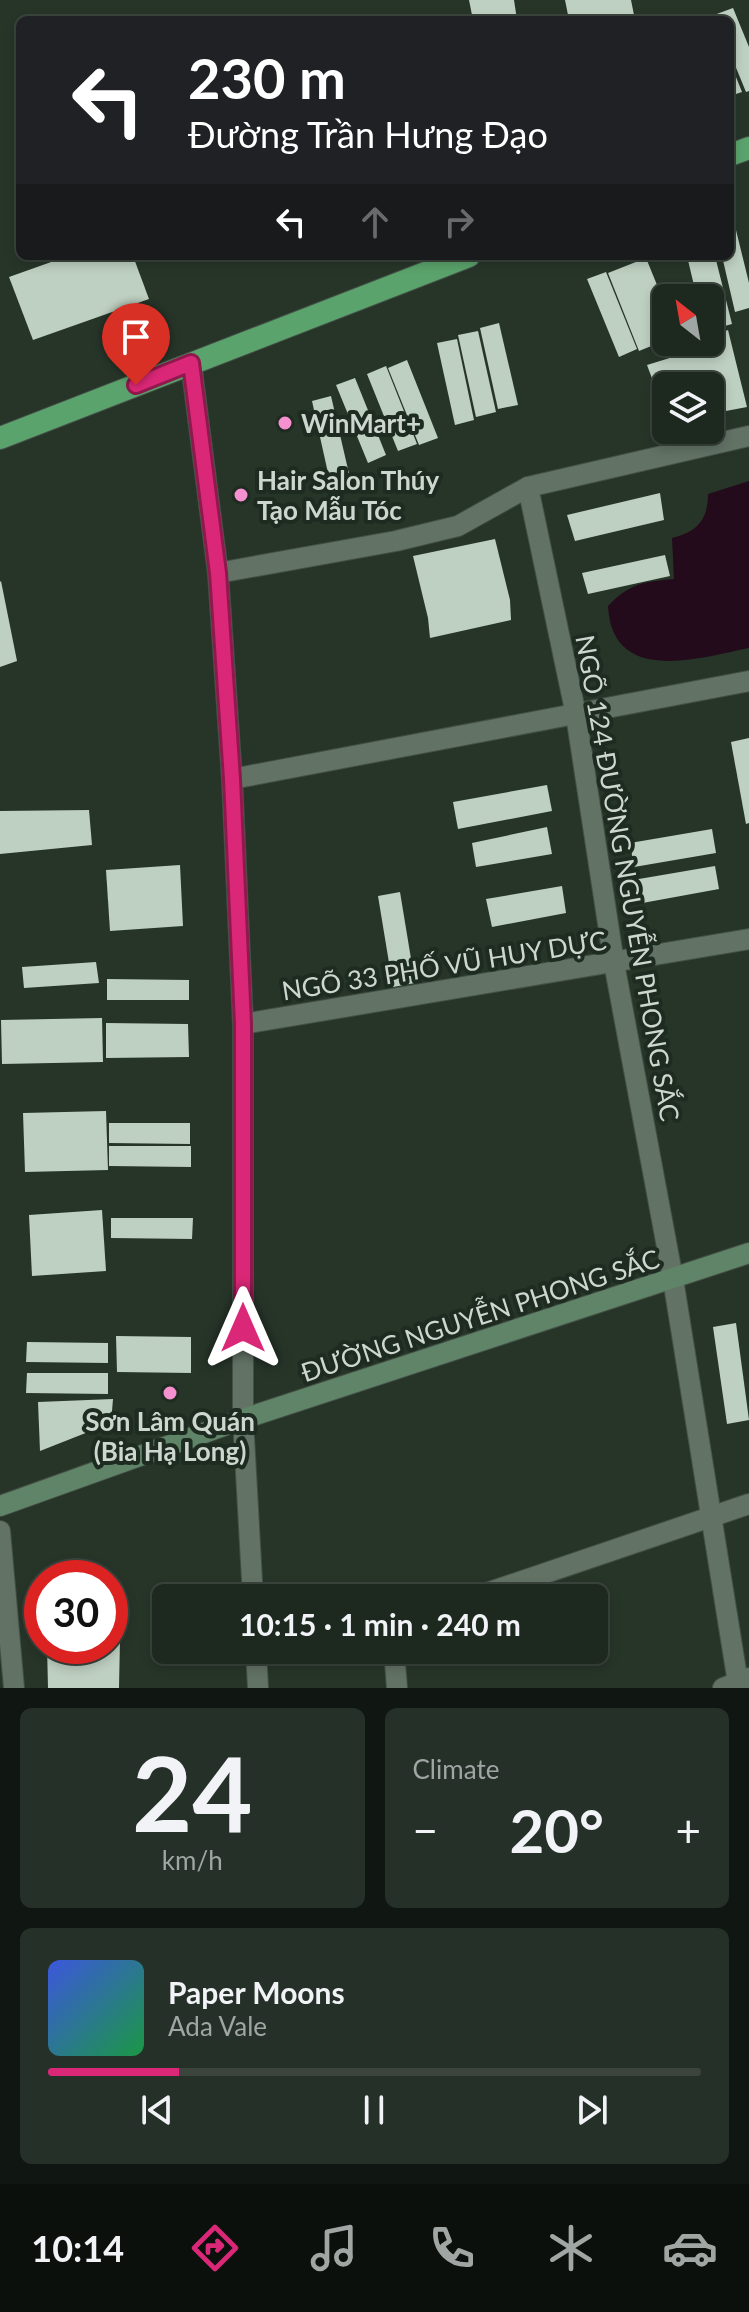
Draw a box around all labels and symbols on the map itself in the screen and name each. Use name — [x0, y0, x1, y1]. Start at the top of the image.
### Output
north arrow — [652, 284, 724, 356]
pin — [102, 303, 170, 385]
place label: WinMart+ — [301, 407, 421, 439]
marker: WinMart+ — [276, 414, 294, 432]
place label: Hair Salon Thúy Tạo Mẫu Tóc — [257, 464, 440, 526]
marker: Hair Salon Thúy Tạo Mẫu Tóc — [232, 486, 250, 504]
street label: NGÕ 124 ĐƯỜNG NGUYỄN PHONG SẮC — [569, 632, 690, 1124]
street label: NGÕ 33 PHỐ VŨ HUY DỰC — [279, 923, 608, 1006]
street label: ĐƯỜNG NGUYỄN PHONG SẮC — [296, 1239, 663, 1388]
position arrow — [201, 1286, 285, 1370]
marker: Sơn Lâm Quán (Bia Hạ Long) — [161, 1384, 179, 1402]
place label: Sơn Lâm Quán (Bia Hạ Long) — [85, 1405, 255, 1467]
speed limit sign: 30 — [24, 1560, 128, 1664]

